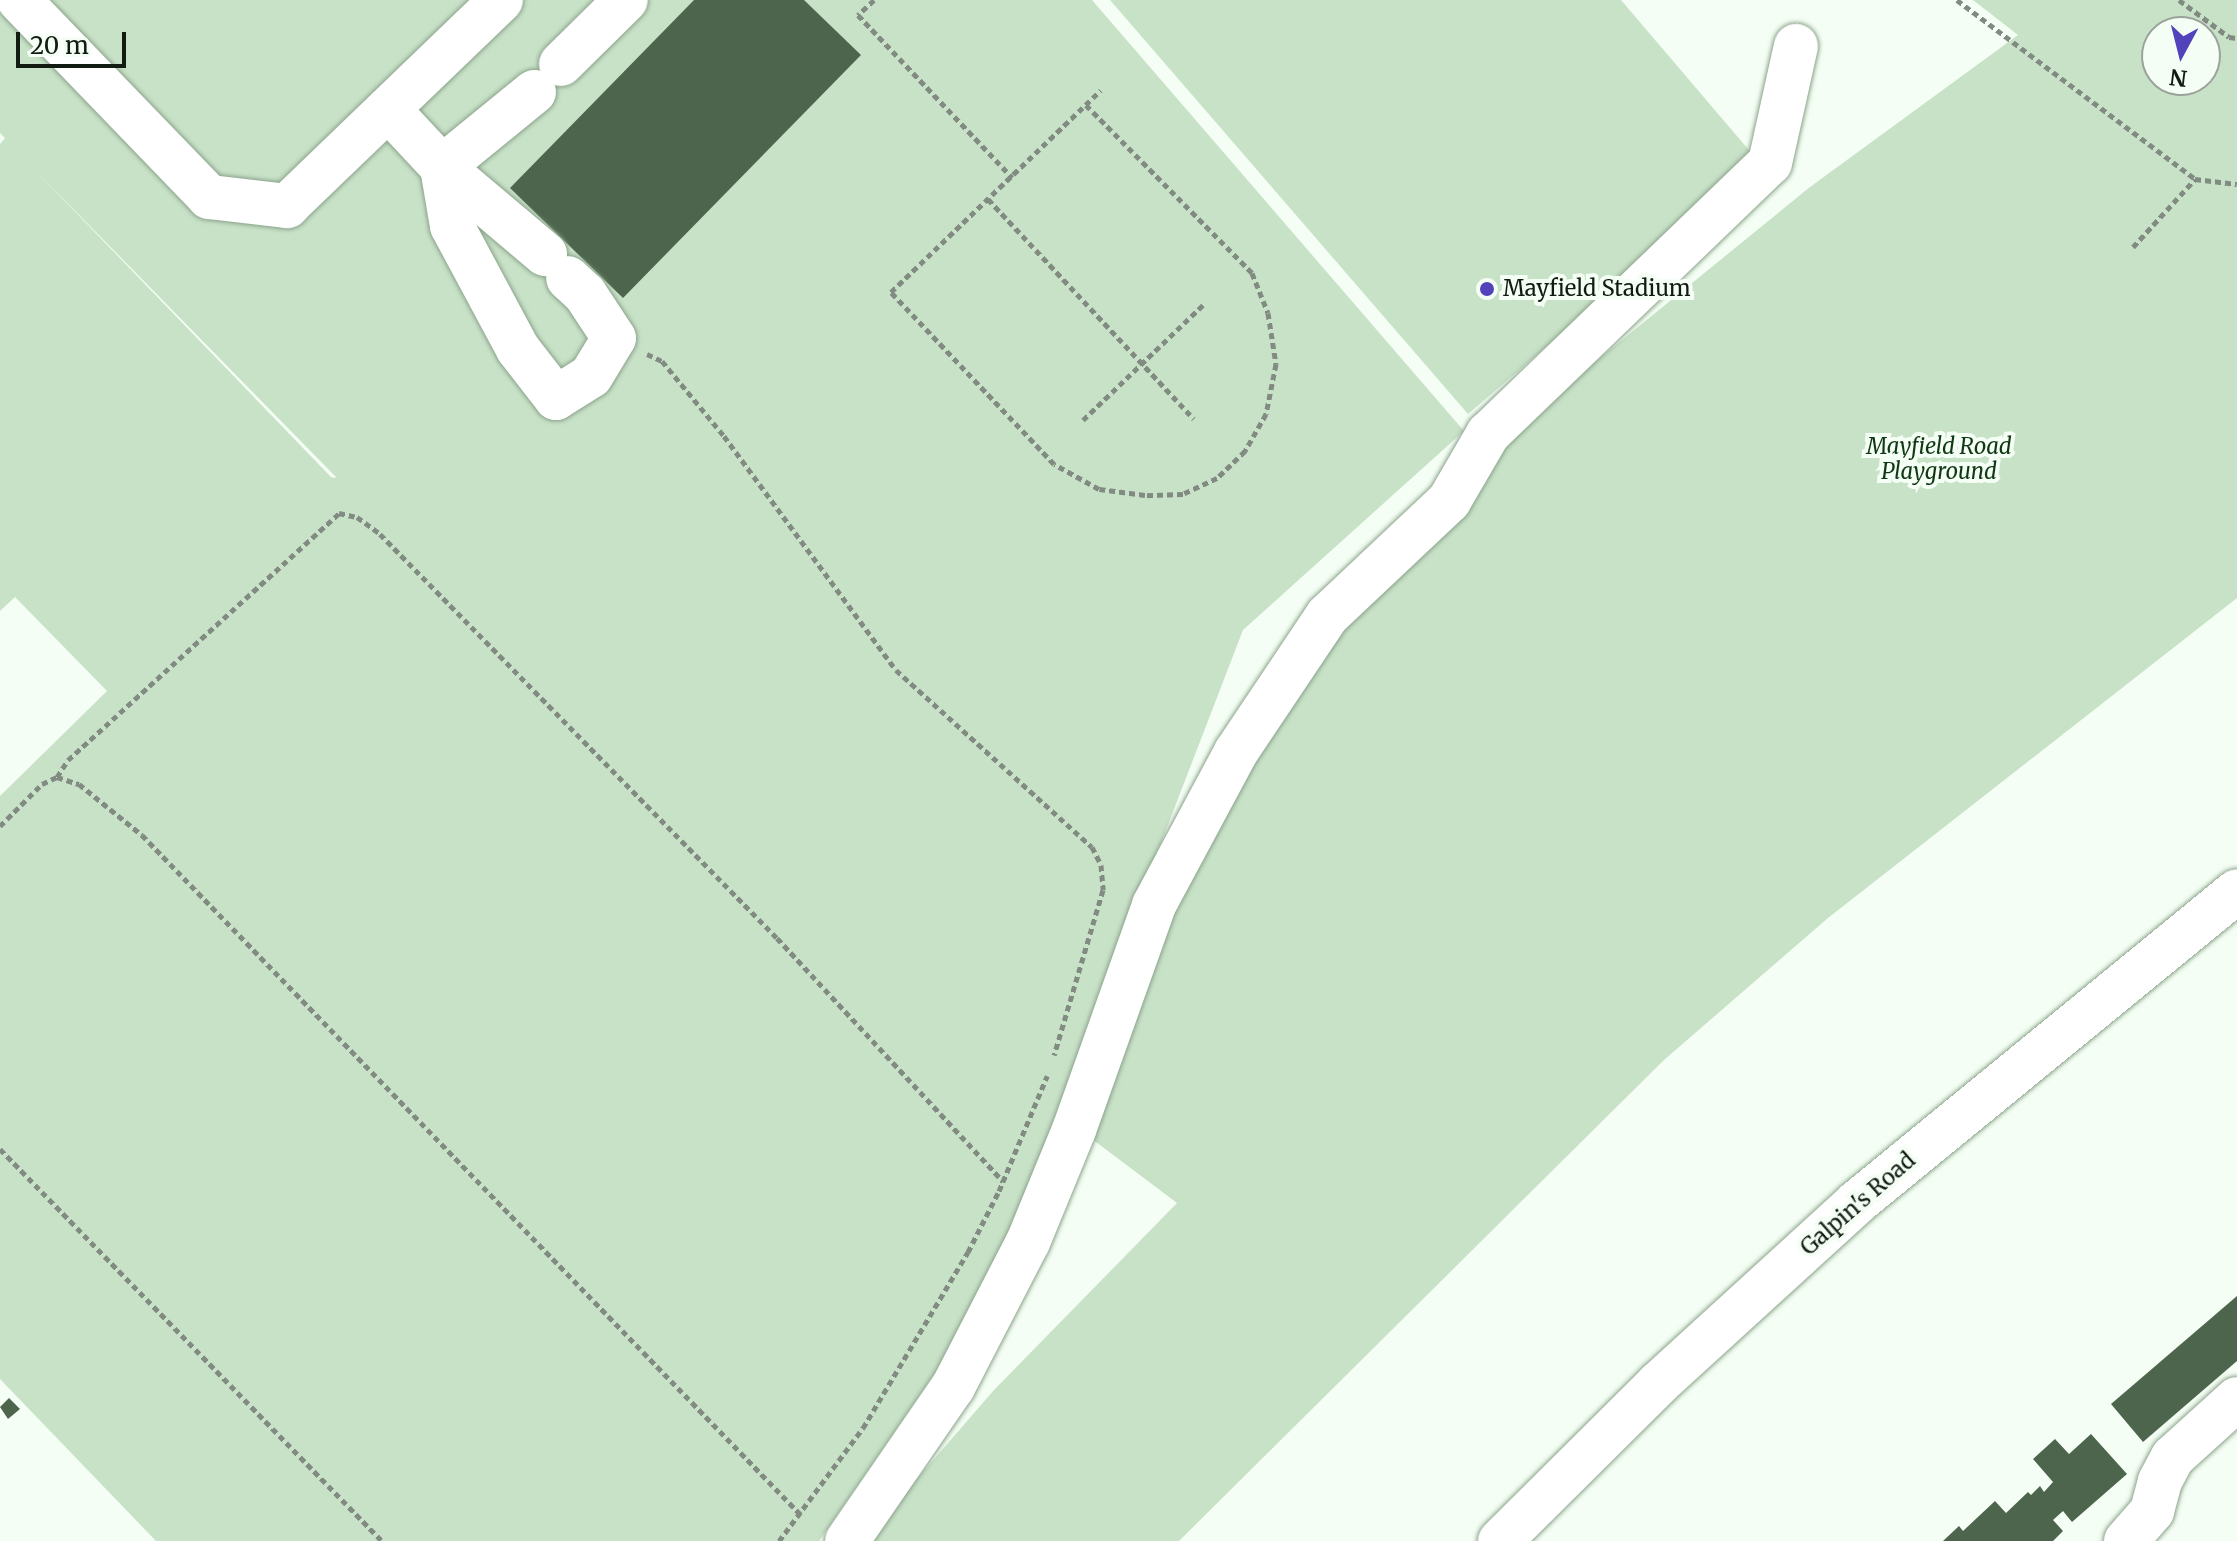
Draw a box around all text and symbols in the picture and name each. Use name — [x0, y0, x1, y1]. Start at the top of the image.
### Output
scale bar — [20, 16, 130, 66]
north arrow — [2141, 16, 2221, 96]
text: 20 m — [30, 30, 89, 61]
text: N — [2168, 63, 2189, 93]
place label: Mayfield Stadium — [1503, 276, 1691, 302]
marker: Mayfield Stadium — [1478, 280, 1496, 298]
park label: Mayfield Road Playground — [1866, 433, 2012, 484]
street label: Galpin's Road — [1795, 1147, 1921, 1261]

